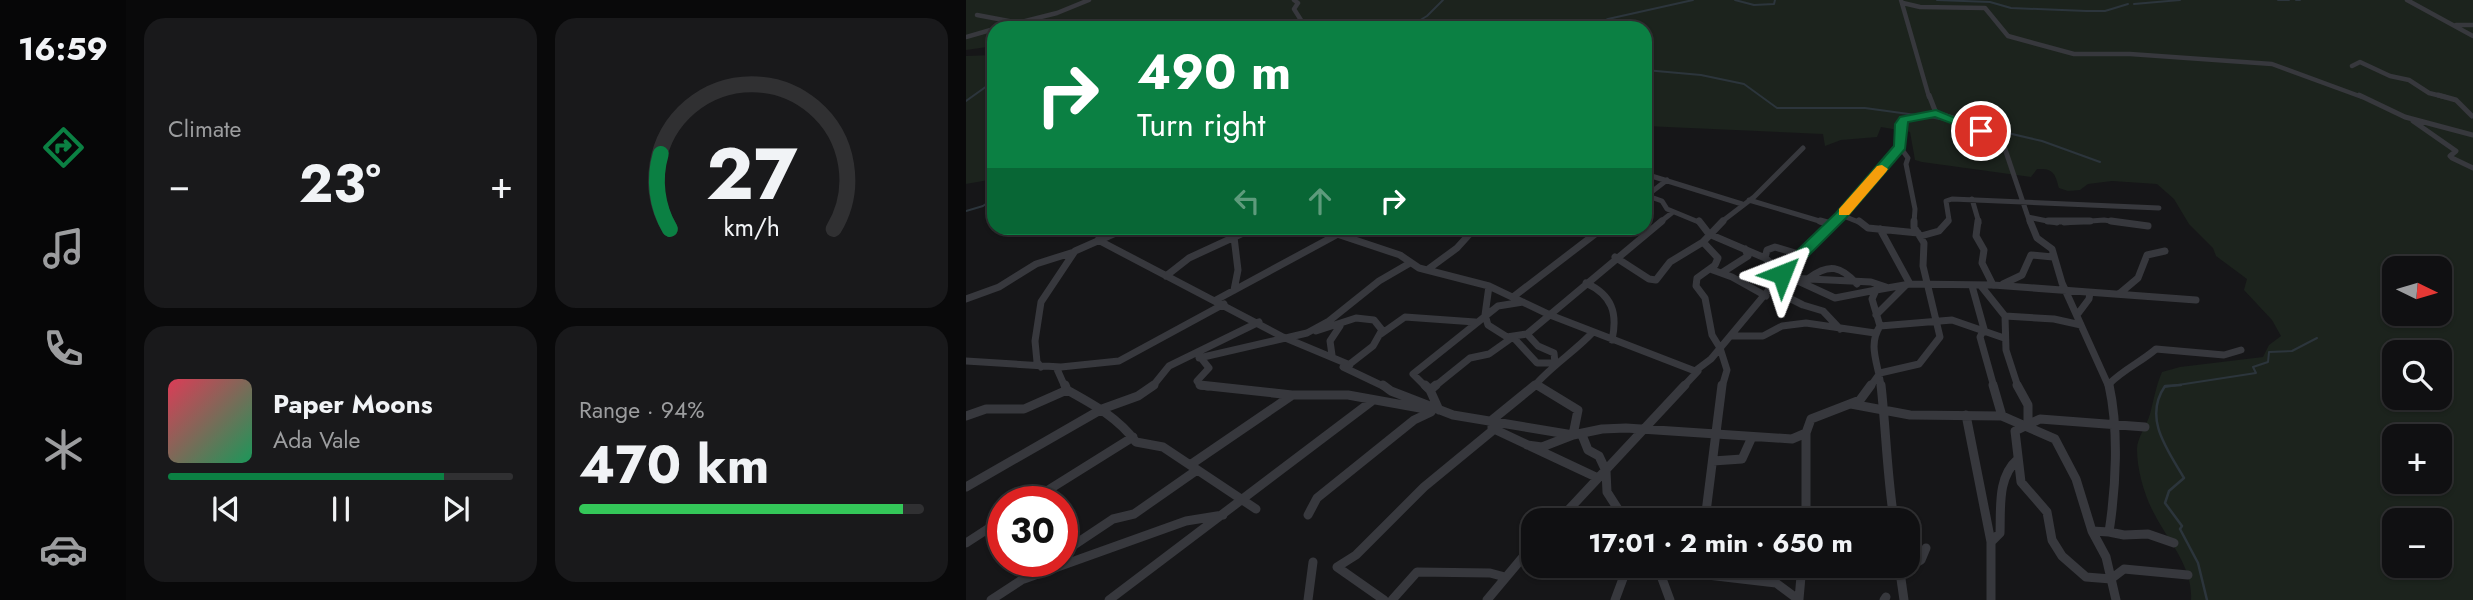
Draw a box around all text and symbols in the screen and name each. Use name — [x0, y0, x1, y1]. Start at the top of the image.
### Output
text: 16:59 — [18, 26, 108, 72]
text: 490 m — [1137, 37, 1291, 107]
icon: right — [1022, 49, 1113, 140]
pin — [1951, 101, 2011, 161]
text: Turn right — [1137, 102, 1266, 148]
text: Climate — [168, 112, 241, 146]
icon: arrive — [1962, 112, 2000, 150]
text: 27 — [706, 121, 797, 226]
icon: directions — [39, 123, 88, 172]
text: 23° — [299, 146, 381, 222]
text: − — [168, 157, 190, 212]
text: + — [490, 157, 513, 212]
icon: left — [1228, 182, 1266, 220]
icon: ahead — [1301, 182, 1339, 220]
icon: right — [1374, 182, 1412, 220]
text: km/h — [723, 209, 780, 245]
icon: music — [39, 224, 88, 273]
position arrow — [1745, 237, 1819, 311]
north arrow — [2382, 256, 2452, 326]
map controls — [2382, 256, 2452, 578]
icon: phone — [39, 324, 88, 373]
button: search — [2382, 340, 2452, 410]
text: Paper Moons — [273, 385, 433, 423]
text: Range · 94% — [579, 393, 705, 427]
text: Ada Vale — [273, 423, 360, 457]
button: + — [2382, 424, 2452, 494]
icon: climate — [39, 425, 88, 474]
text: 470 km — [579, 427, 769, 503]
speed limit sign: 30 — [987, 486, 1078, 577]
icon: previous — [207, 490, 245, 528]
icon: pause — [322, 490, 360, 528]
icon: next — [437, 490, 475, 528]
button: − — [2382, 508, 2452, 578]
text: 17:01 · 2 min · 650 m — [1588, 524, 1853, 562]
icon: car — [39, 525, 88, 574]

